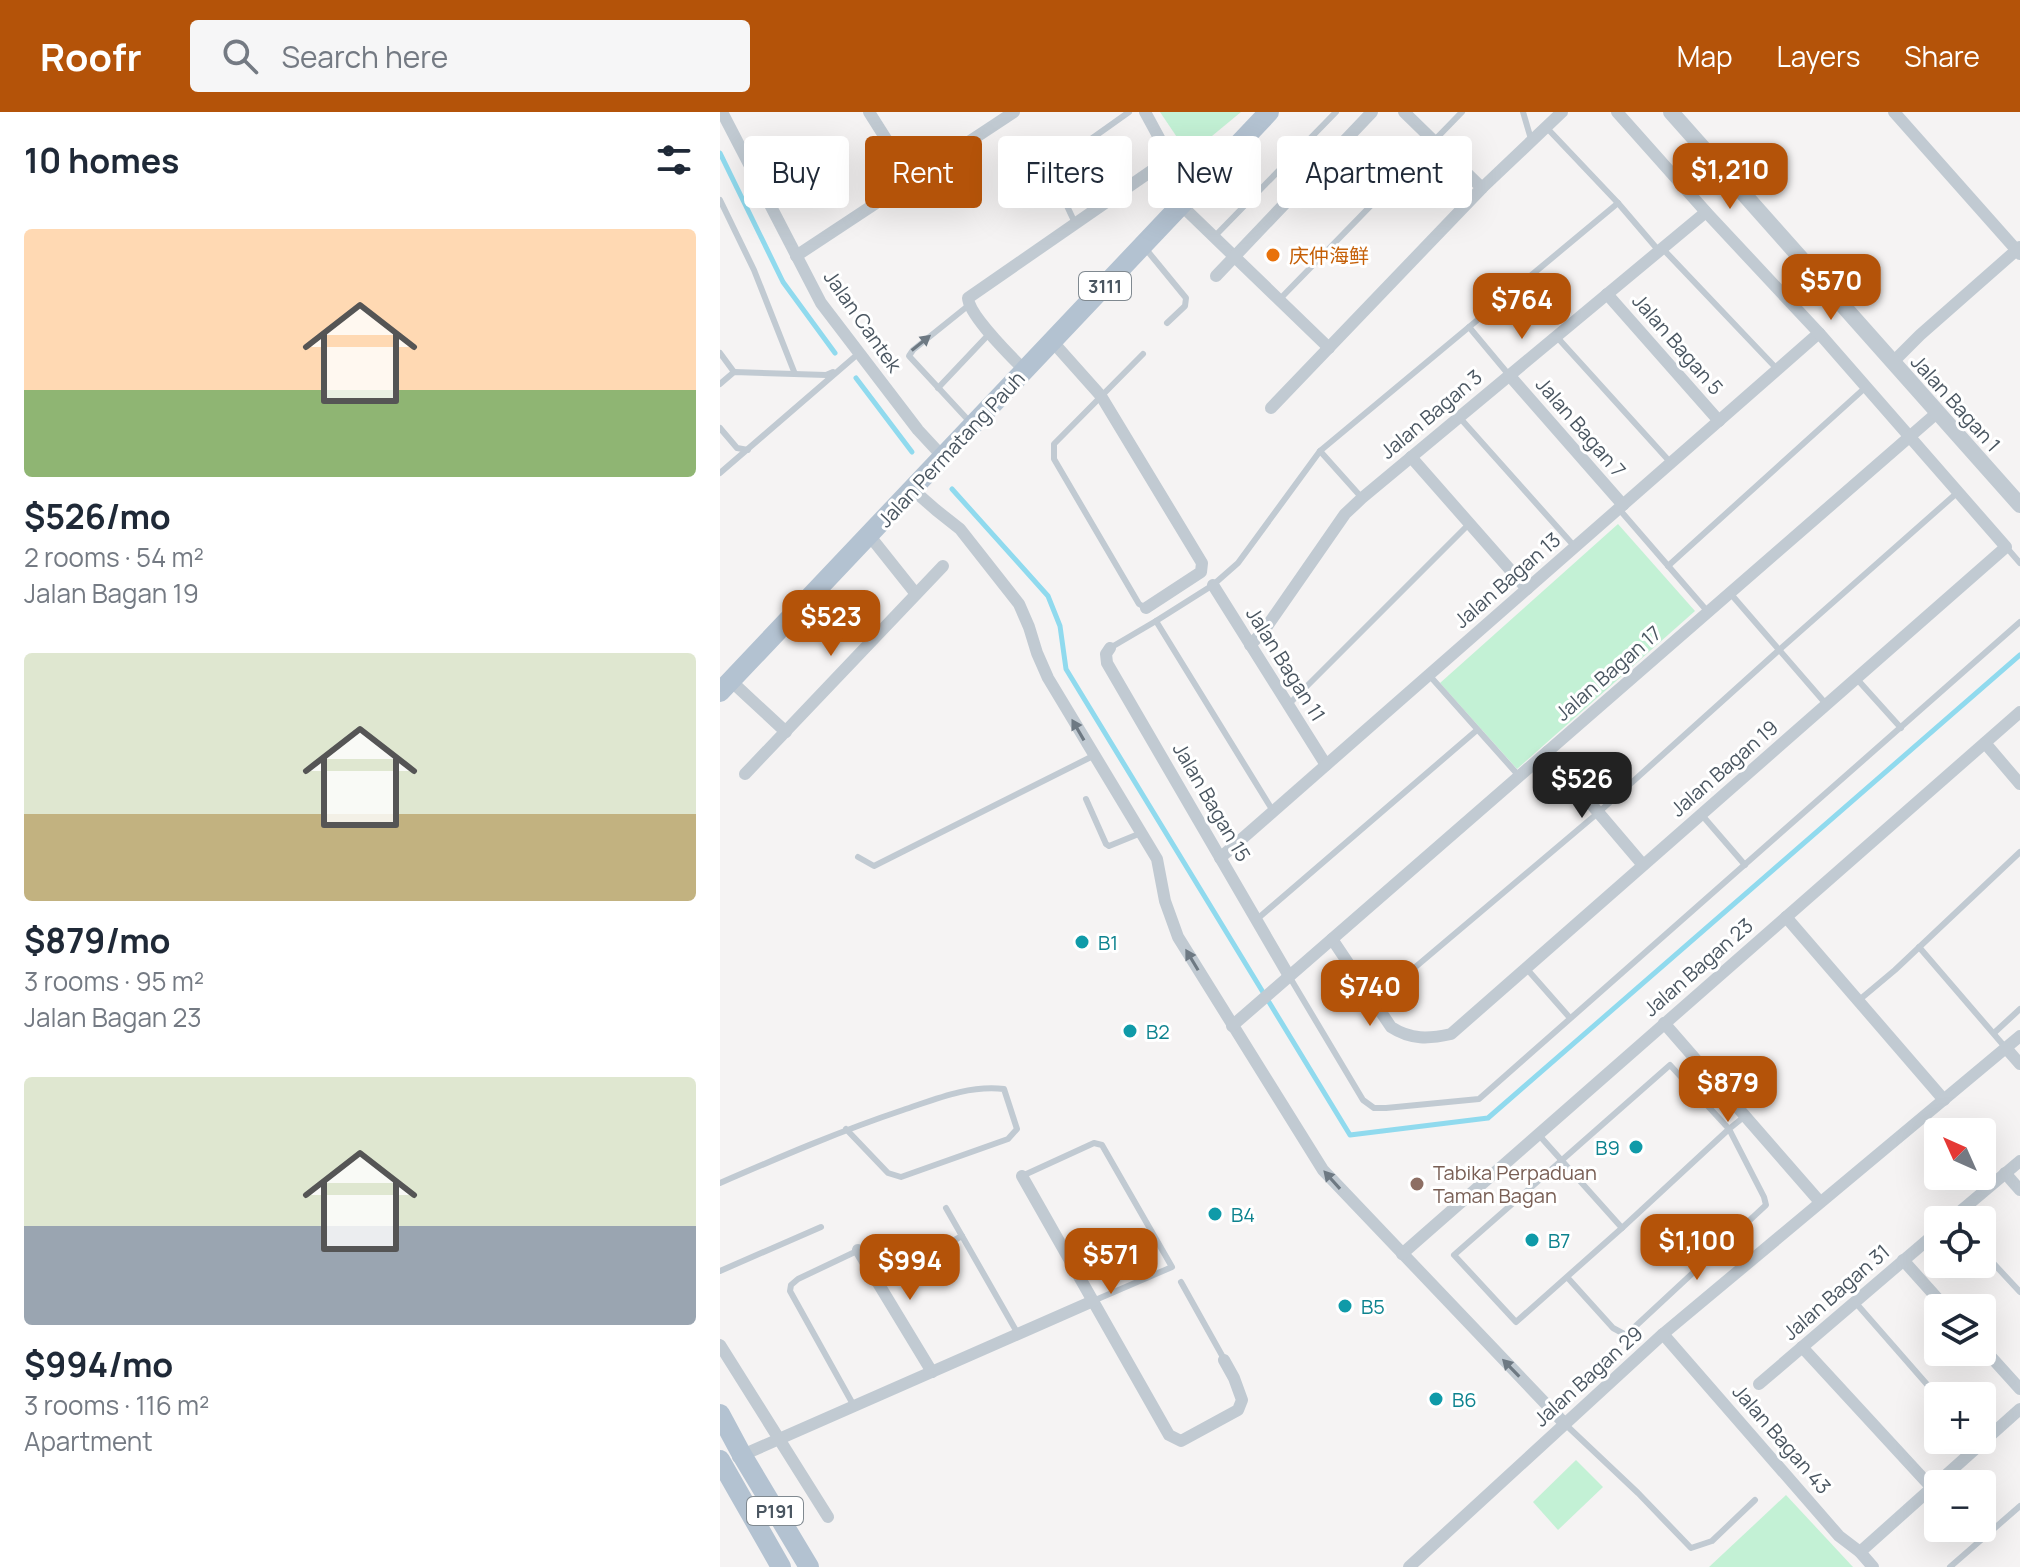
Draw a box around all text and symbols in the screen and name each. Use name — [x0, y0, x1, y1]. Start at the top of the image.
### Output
search box — [190, 20, 750, 92]
text: Roofr — [40, 30, 142, 82]
icon: search — [218, 34, 262, 78]
text: Search here — [282, 36, 448, 77]
text: Map — [1677, 37, 1733, 75]
text: Layers — [1777, 37, 1860, 75]
text: Share — [1904, 37, 1980, 75]
chip: Buy — [744, 136, 849, 208]
chip: Rent — [865, 136, 982, 208]
chip: Filters — [998, 136, 1132, 208]
chip: New — [1148, 136, 1261, 208]
chip: Apartment — [1277, 136, 1472, 208]
text: 10 homes — [24, 137, 180, 183]
icon: filters — [652, 138, 696, 182]
pin: $1,210 — [1665, 143, 1795, 211]
text: $1,210 — [1691, 151, 1769, 187]
place label: 庆仲海鲜 — [1289, 242, 1369, 269]
marker: 庆仲海鲜 — [1264, 246, 1282, 264]
pin: $570 — [1784, 254, 1878, 322]
text: $570 — [1800, 262, 1862, 298]
street label: Jalan Cantek — [818, 265, 909, 378]
road number: 3111 — [1079, 272, 1131, 300]
pin: $764 — [1475, 273, 1569, 341]
icon: home — [288, 281, 432, 425]
text: $764 — [1491, 281, 1553, 317]
street label: Jalan Bagan 5 — [1627, 288, 1729, 400]
one-way arrow — [911, 336, 931, 352]
street label: Jalan Bagan 1 — [1905, 349, 2007, 457]
street label: Jalan Bagan 3 — [1374, 363, 1488, 465]
street label: Jalan Permatang Pauh — [871, 365, 1031, 533]
street label: Jalan Bagan 7 — [1530, 371, 1632, 483]
text: $526/mo — [24, 493, 171, 539]
street label: Jalan Bagan 13 — [1448, 526, 1566, 634]
text: 2 rooms · 54 m² — [24, 539, 204, 575]
text: Jalan Bagan 19 — [24, 575, 199, 611]
pin: $523 — [784, 590, 878, 658]
text: $523 — [800, 598, 862, 634]
street label: Jalan Bagan 11 — [1240, 602, 1332, 726]
street label: Jalan Bagan 17 — [1549, 619, 1667, 727]
icon: home — [288, 705, 432, 849]
street label: Jalan Bagan 19 — [1664, 714, 1784, 822]
one-way arrow — [1071, 718, 1085, 741]
street label: Jalan Bagan 15 — [1167, 737, 1257, 867]
pin: $526 — [1535, 752, 1629, 820]
text: $526 — [1551, 760, 1613, 796]
street label: Jalan Bagan 23 — [1638, 912, 1758, 1022]
text: $879/mo — [24, 917, 170, 963]
place label: B1 — [1098, 929, 1118, 956]
marker: B1 — [1073, 933, 1091, 951]
one-way arrow — [1185, 949, 1199, 971]
pin: $740 — [1323, 960, 1417, 1028]
text: 3 rooms · 95 m² — [24, 963, 204, 999]
text: $740 — [1339, 968, 1401, 1004]
text: Jalan Bagan 23 — [24, 999, 202, 1035]
place label: B2 — [1146, 1018, 1170, 1045]
marker: B2 — [1121, 1022, 1139, 1040]
pin: $879 — [1681, 1056, 1775, 1124]
text: $879 — [1697, 1064, 1759, 1100]
north arrow — [1924, 1118, 1996, 1190]
map controls — [1924, 1118, 1996, 1542]
icon: home — [288, 1129, 432, 1273]
place label: B9 — [1595, 1134, 1620, 1161]
marker: B9 — [1627, 1138, 1645, 1156]
place label: Tabika Perpaduan Taman Bagan — [1433, 1159, 1597, 1209]
one-way arrow — [1323, 1170, 1341, 1189]
marker: Tabika Perpaduan Taman Bagan — [1408, 1175, 1426, 1193]
place label: B4 — [1231, 1201, 1255, 1228]
marker: B4 — [1206, 1205, 1224, 1223]
button: locate — [1924, 1206, 1996, 1278]
pin: $1,100 — [1632, 1214, 1762, 1282]
text: $1,100 — [1658, 1222, 1736, 1258]
place label: B7 — [1548, 1227, 1570, 1254]
pin: $571 — [1064, 1228, 1158, 1296]
marker: B7 — [1523, 1231, 1541, 1249]
pin: $994 — [863, 1234, 957, 1302]
text: $571 — [1083, 1236, 1139, 1272]
street label: Jalan Bagan 31 — [1777, 1238, 1895, 1346]
text: $994 — [878, 1242, 942, 1278]
place label: B5 — [1361, 1293, 1385, 1320]
button: layers — [1924, 1294, 1996, 1366]
marker: B5 — [1336, 1297, 1354, 1315]
street label: Jalan Bagan 29 — [1528, 1320, 1648, 1432]
text: $994/mo — [24, 1341, 173, 1387]
one-way arrow — [1502, 1359, 1520, 1378]
street label: Jalan Bagan 43 — [1727, 1378, 1837, 1500]
button: + — [1924, 1382, 1996, 1454]
place label: B6 — [1452, 1386, 1477, 1413]
text: 3 rooms · 116 m² — [24, 1387, 210, 1423]
marker: B6 — [1427, 1390, 1445, 1408]
text: Apartment — [24, 1423, 153, 1459]
button: − — [1924, 1470, 1996, 1542]
road number: P191 — [747, 1497, 803, 1525]

